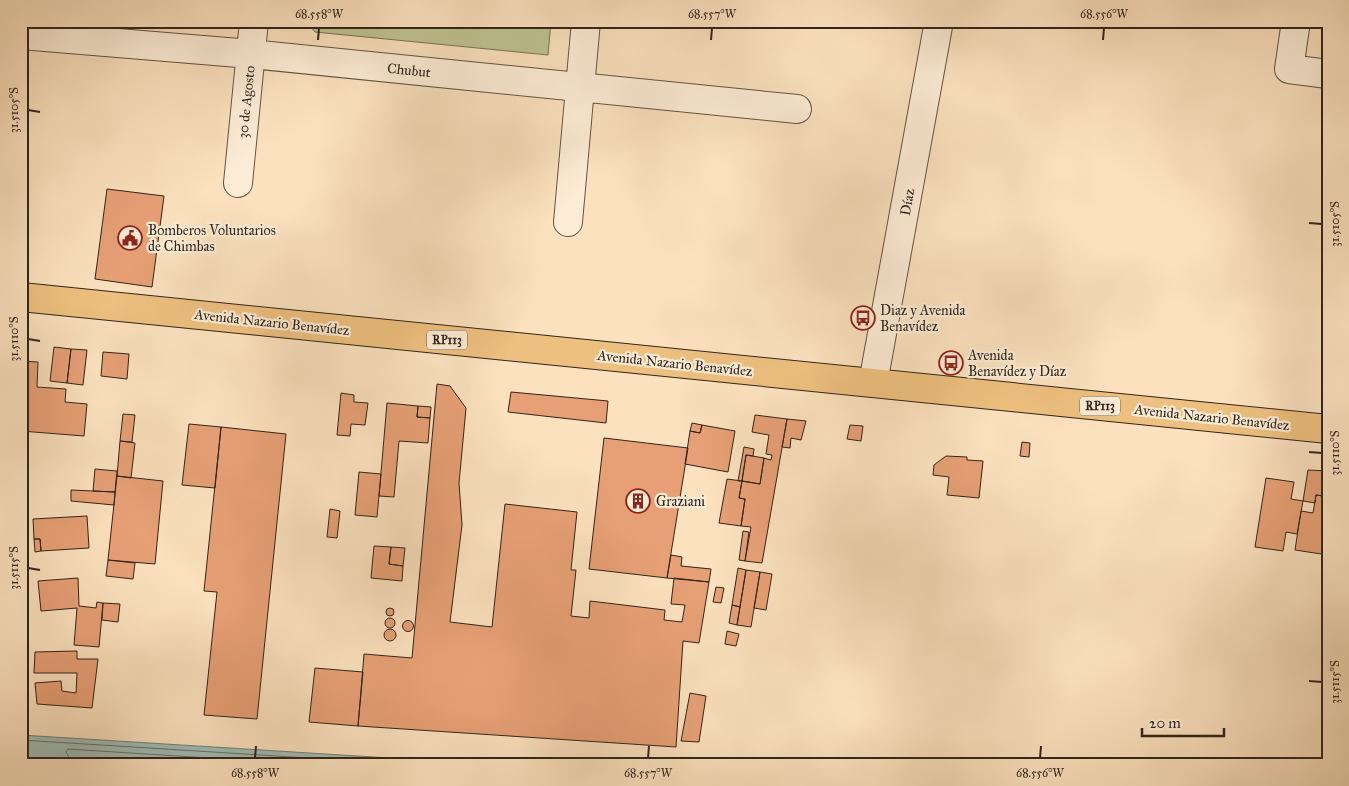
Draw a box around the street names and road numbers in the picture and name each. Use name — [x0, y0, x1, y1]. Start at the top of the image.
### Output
street label: Chubut — [386, 60, 432, 81]
street label: 30 de Agosto — [234, 65, 259, 139]
street label: Díaz — [897, 187, 918, 217]
street label: Avenida Nazario Benavídez — [193, 306, 351, 339]
road number: RP113 — [427, 330, 467, 350]
street label: Avenida Nazario Benavídez — [596, 347, 754, 380]
road number: RP113 — [1080, 396, 1120, 416]
street label: Avenida Nazario Benavídez — [1133, 401, 1291, 434]

